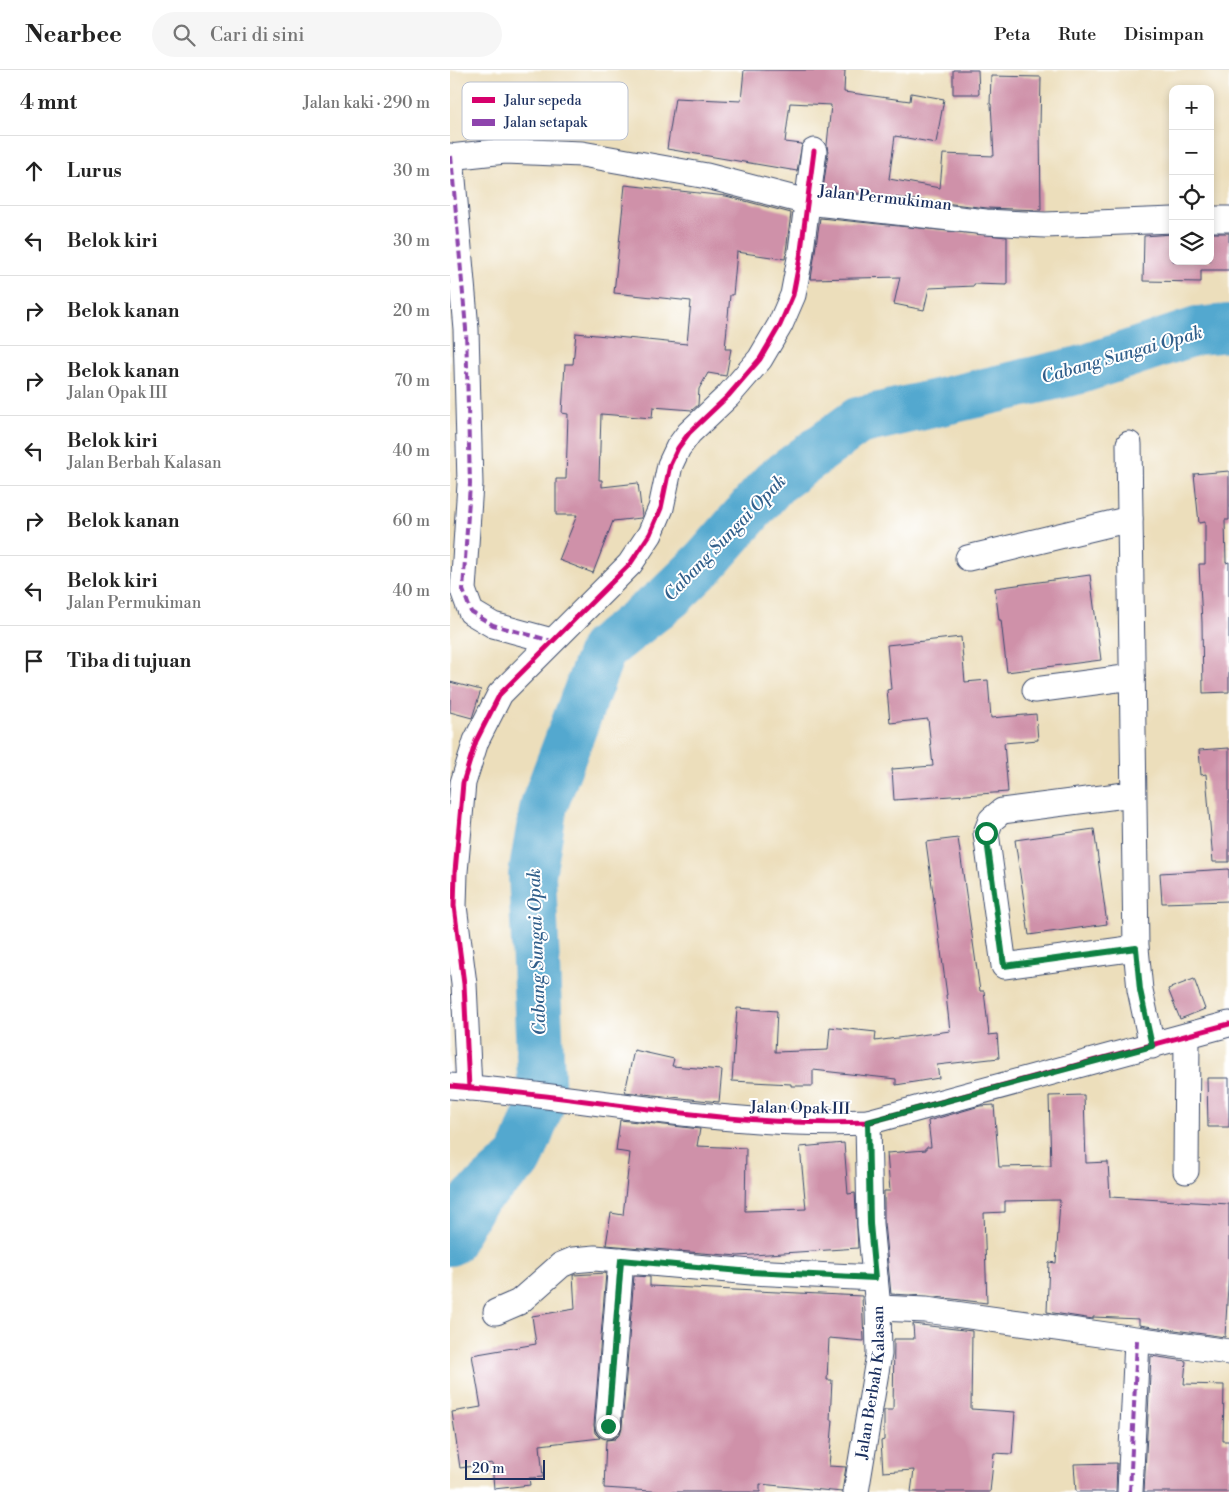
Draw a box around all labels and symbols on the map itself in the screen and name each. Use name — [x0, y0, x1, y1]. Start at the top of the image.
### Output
legend — [462, 82, 628, 140]
text: Jalur sepeda — [503, 92, 582, 110]
text: Jalan setapak — [503, 114, 588, 132]
street label: Jalan Permukiman — [816, 181, 953, 215]
water label: Cabang Sungai Opak — [1038, 321, 1206, 389]
water label: Cabang Sungai Opak — [659, 470, 791, 606]
route start — [975, 822, 998, 845]
water label: Cabang Sungai Opak — [523, 868, 551, 1036]
street label: Jalan Opak III — [749, 1097, 850, 1119]
street label: Jalan Berbah Kalasan — [851, 1305, 889, 1461]
route end — [597, 1415, 620, 1438]
scale bar — [465, 1457, 545, 1480]

